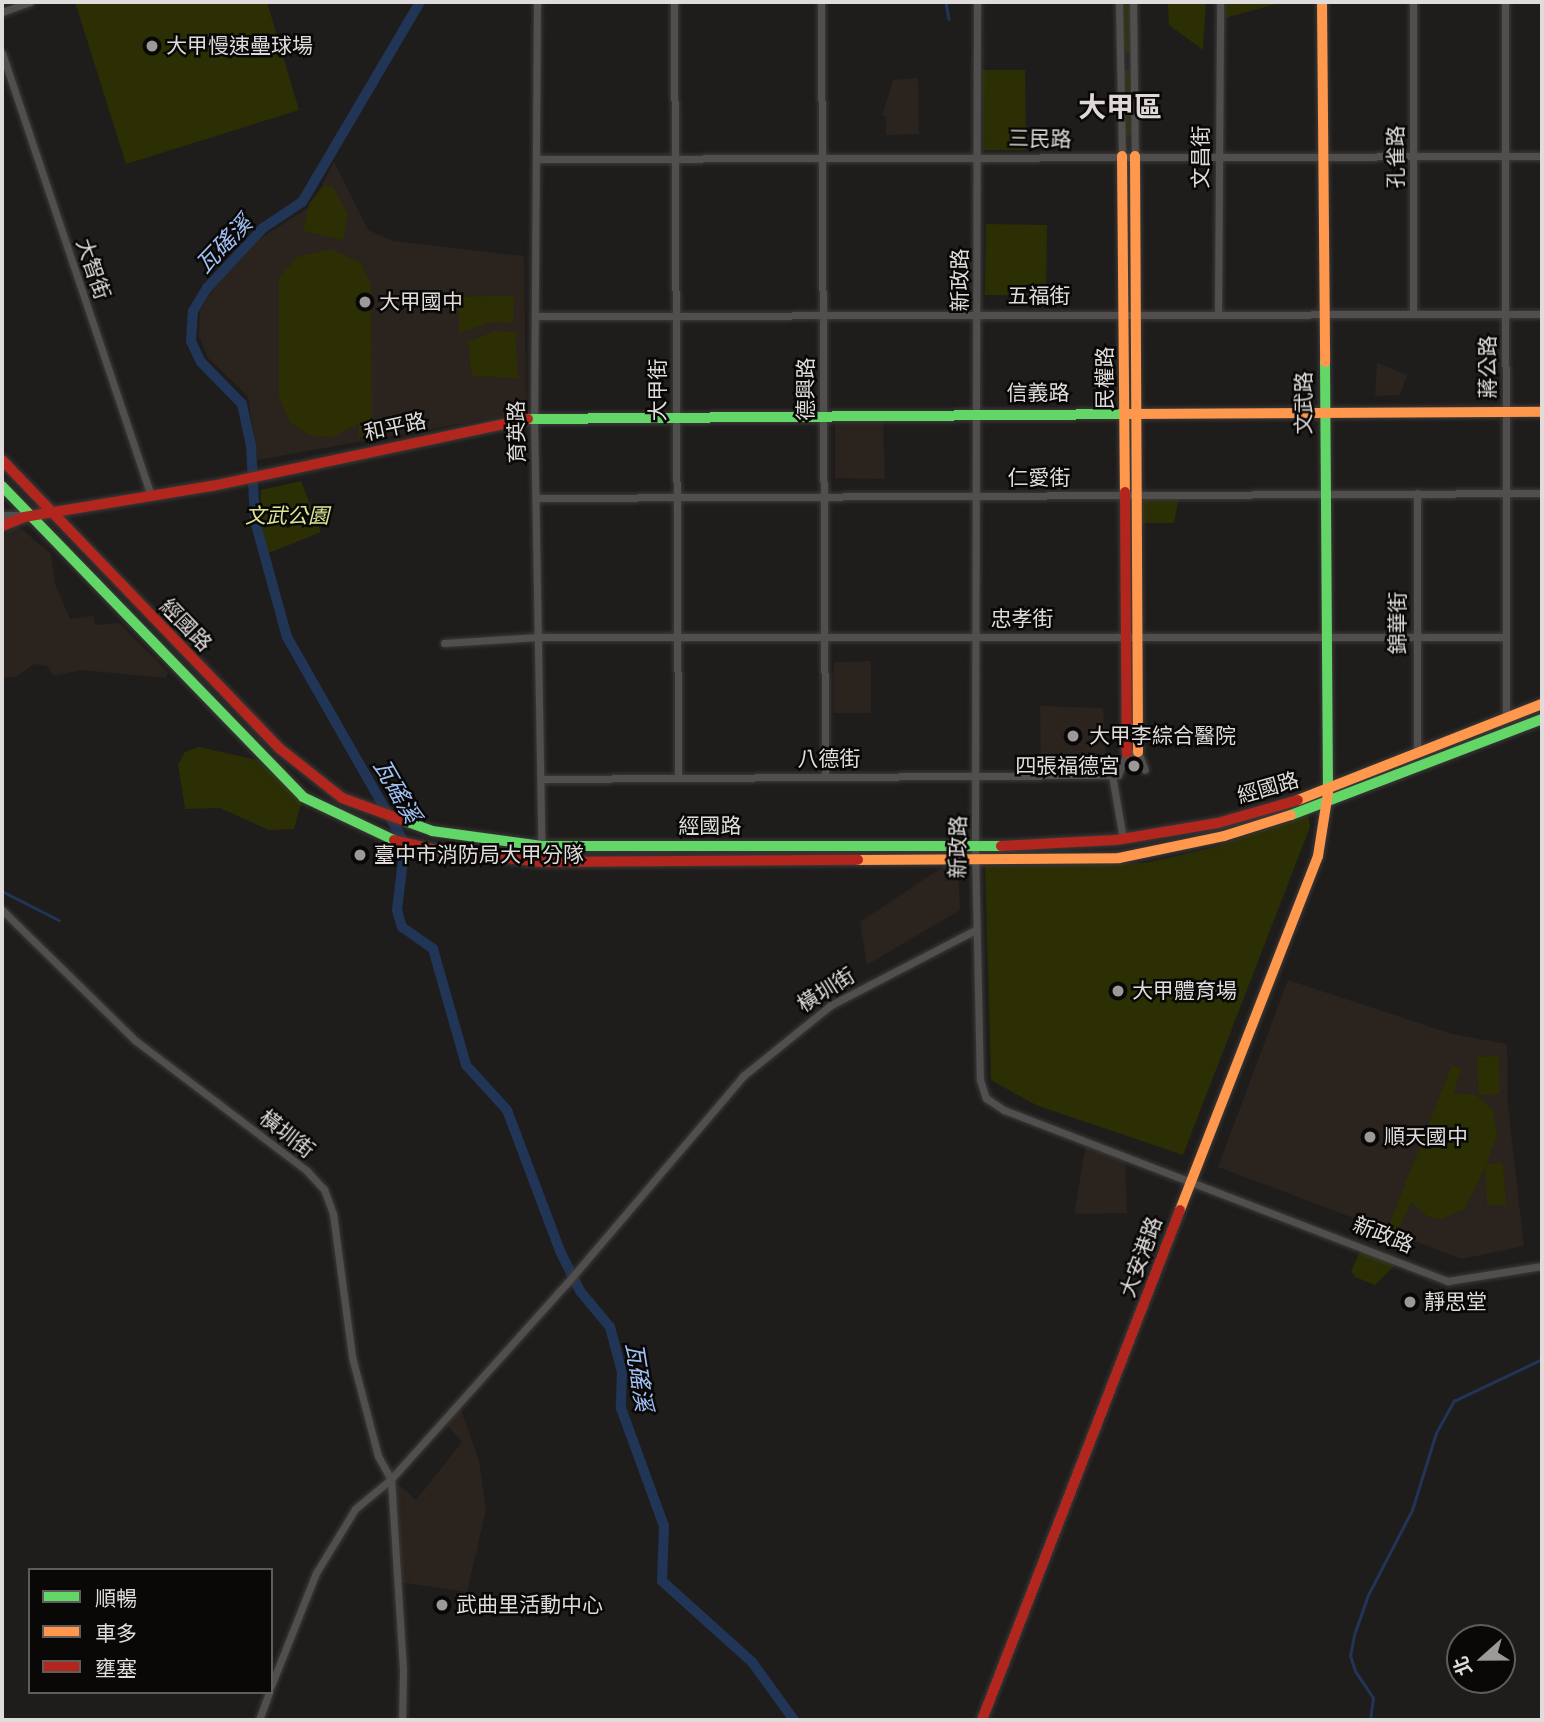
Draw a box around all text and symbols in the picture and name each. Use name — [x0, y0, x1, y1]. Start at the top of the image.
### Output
place label: 大甲慢速壘球場 — [166, 33, 313, 59]
marker: 大甲慢速壘球場 — [144, 38, 160, 54]
district label: 大甲區 — [1078, 91, 1162, 125]
street label: 三民路 — [1008, 126, 1072, 152]
street label: 文昌街 — [1188, 126, 1214, 188]
street label: 孔雀路 — [1383, 126, 1409, 188]
water label: 瓦磘溪 — [190, 210, 258, 278]
street label: 大智街 — [71, 235, 115, 303]
street label: 新政路 — [947, 249, 973, 311]
street label: 五福街 — [1008, 283, 1070, 309]
place label: 大甲國中 — [379, 289, 463, 315]
marker: 大甲國中 — [357, 294, 373, 310]
street label: 蔣公路 — [1475, 336, 1501, 398]
street label: 民權路 — [1092, 347, 1118, 409]
street label: 德興路 — [793, 358, 819, 420]
street label: 大甲街 — [645, 359, 671, 421]
street label: 文武路 — [1291, 372, 1317, 434]
street label: 信義路 — [1007, 380, 1069, 406]
street label: 育英路 — [504, 400, 530, 464]
street label: 和平路 — [362, 408, 428, 446]
street label: 仁愛街 — [1008, 465, 1070, 491]
park label: 文武公園 — [245, 503, 329, 529]
street label: 錦華街 — [1385, 592, 1411, 654]
street label: 經國路 — [155, 594, 217, 656]
street label: 忠孝街 — [991, 606, 1053, 632]
place label: 大甲李綜合醫院 — [1089, 723, 1236, 749]
marker: 大甲李綜合醫院 — [1063, 726, 1083, 746]
street label: 八德街 — [798, 746, 860, 772]
place label: 四張福德宮 — [1015, 753, 1120, 779]
water label: 瓦磘溪 — [368, 754, 426, 828]
marker: 四張福德宮 — [1126, 758, 1142, 774]
street label: 經國路 — [1234, 767, 1302, 809]
street label: 經國路 — [679, 813, 741, 839]
street label: 新政路 — [945, 815, 971, 879]
place label: 臺中市消防局大甲分隊 — [374, 842, 584, 868]
marker: 臺中市消防局大甲分隊 — [352, 847, 368, 863]
street label: 橫圳街 — [793, 963, 859, 1017]
place label: 大甲體育場 — [1132, 978, 1237, 1004]
marker: 大甲體育場 — [1110, 983, 1126, 999]
street label: 橫圳街 — [254, 1105, 320, 1163]
place label: 順天國中 — [1384, 1124, 1468, 1150]
marker: 順天國中 — [1362, 1129, 1378, 1145]
street label: 新政路 — [1349, 1212, 1417, 1258]
street label: 大安港路 — [1115, 1213, 1167, 1301]
place label: 靜思堂 — [1424, 1289, 1487, 1315]
marker: 靜思堂 — [1402, 1294, 1418, 1310]
water label: 瓦磘溪 — [620, 1341, 658, 1413]
legend — [28, 1568, 273, 1694]
text: 順暢 — [95, 1587, 137, 1611]
place label: 武曲里活動中心 — [456, 1592, 603, 1618]
marker: 武曲里活動中心 — [434, 1597, 450, 1613]
text: 車多 — [95, 1622, 137, 1646]
north arrow — [1446, 1624, 1516, 1694]
text: 北 — [1450, 1653, 1476, 1679]
text: 壅塞 — [95, 1657, 137, 1681]

